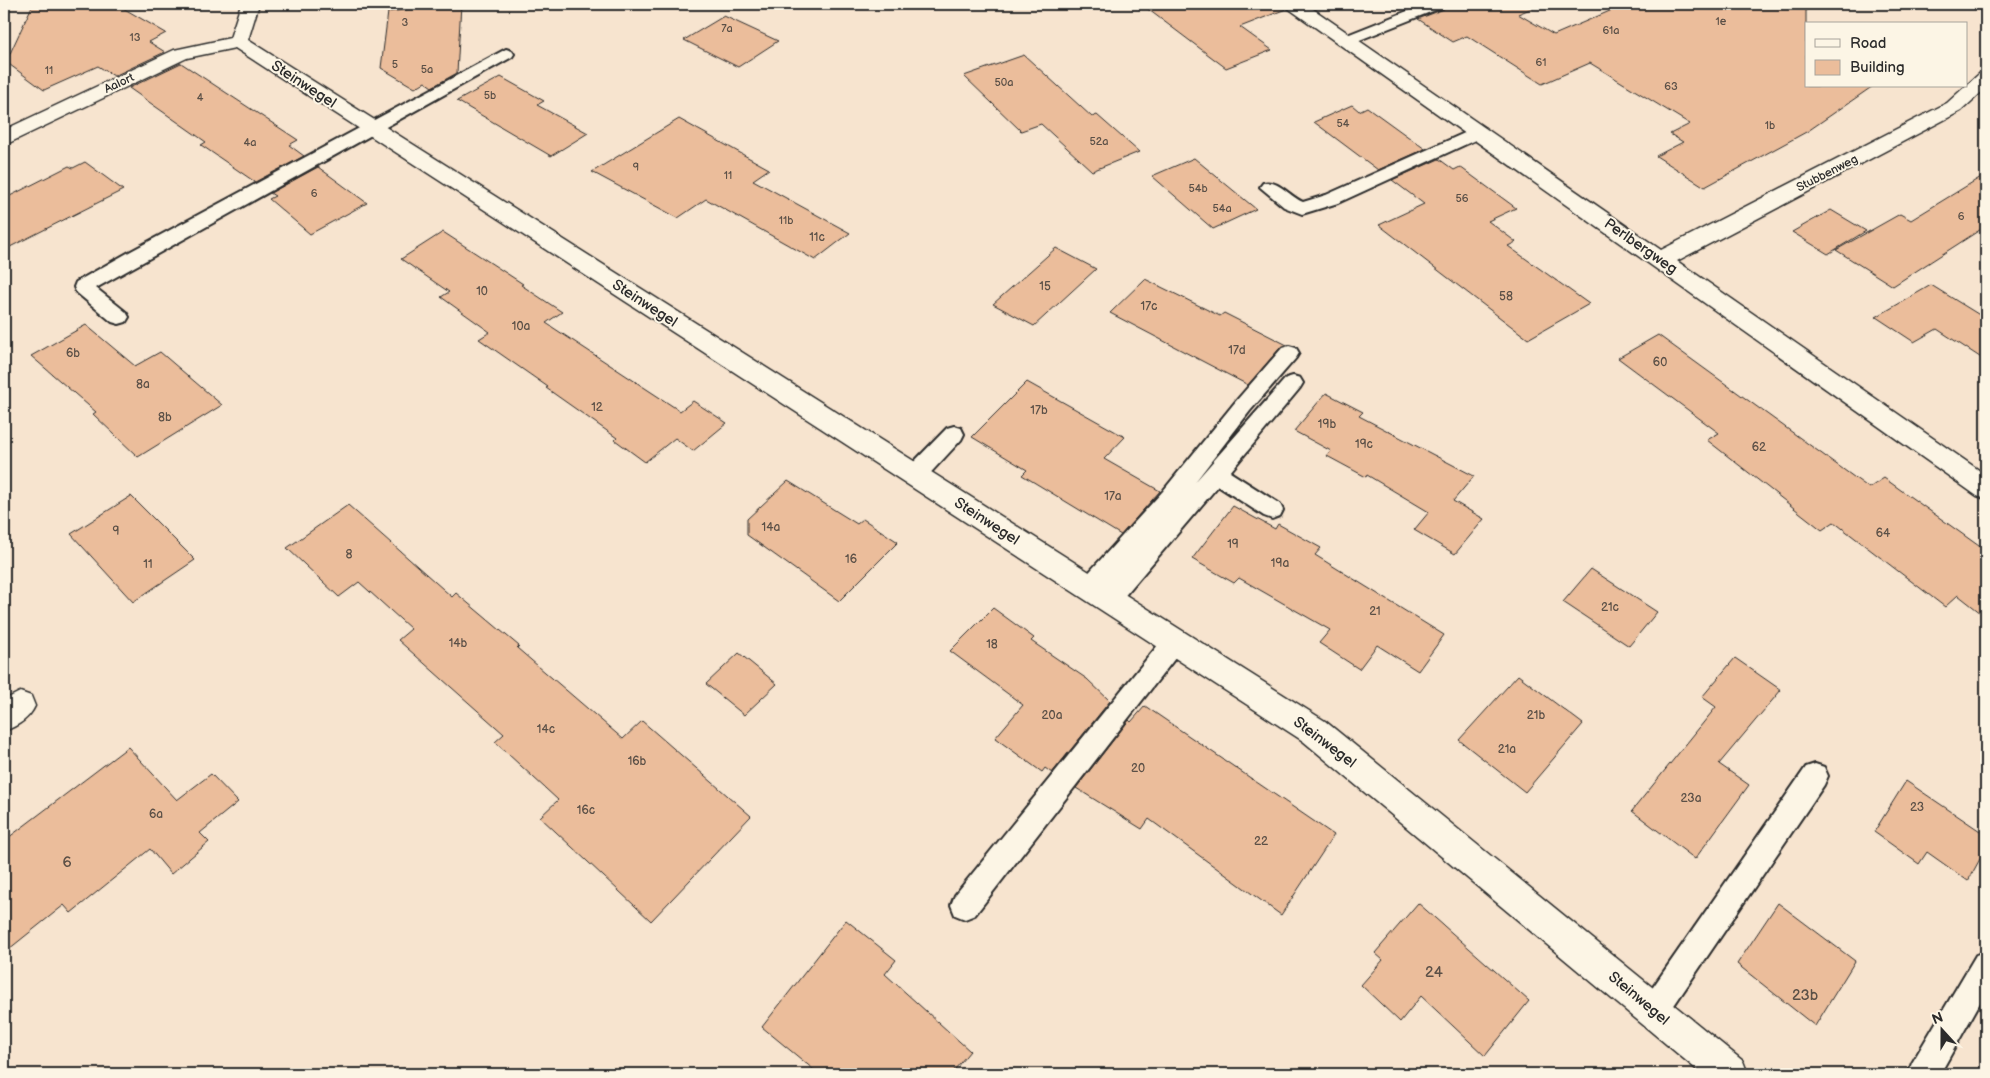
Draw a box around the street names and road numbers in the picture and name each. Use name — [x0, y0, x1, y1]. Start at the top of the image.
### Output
street label: Steinwegel — [268, 56, 340, 112]
street label: Aalort — [102, 70, 137, 97]
street label: Stubbenweg — [1794, 152, 1860, 195]
street label: Perlbergweg — [1600, 214, 1681, 279]
street label: Steinwegel — [609, 275, 681, 331]
street label: Steinwegel — [951, 493, 1023, 549]
street label: Steinwegel — [1290, 713, 1360, 772]
street label: Steinwegel — [1604, 967, 1673, 1029]

